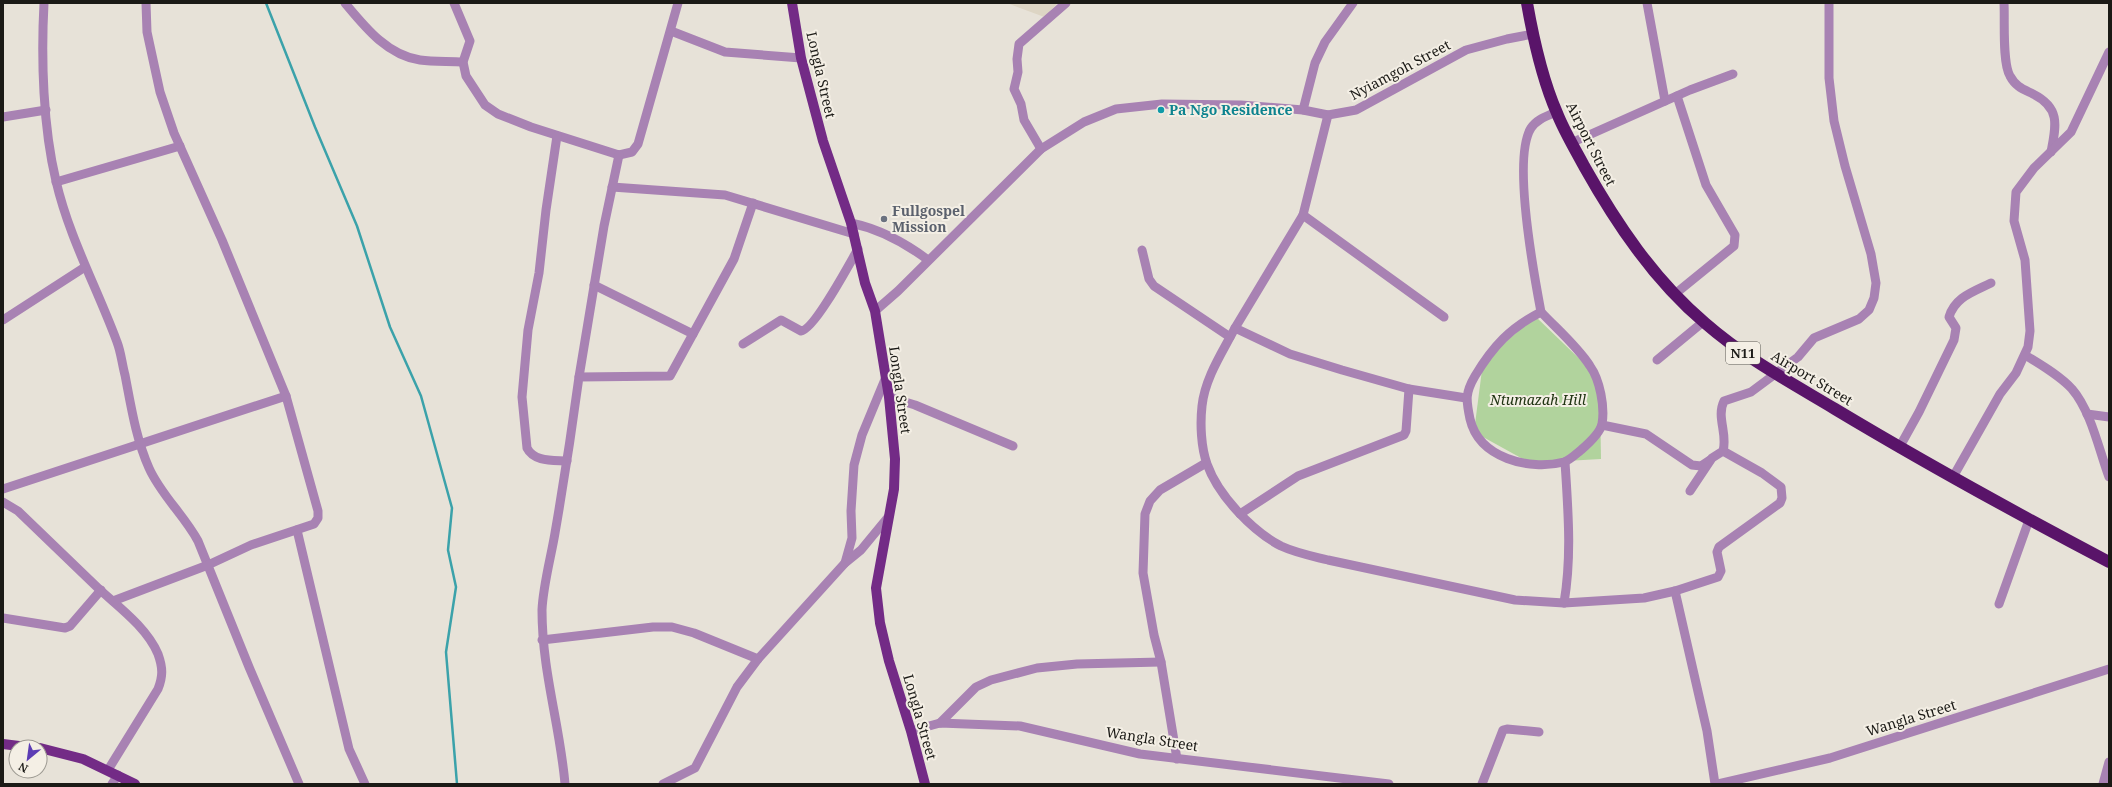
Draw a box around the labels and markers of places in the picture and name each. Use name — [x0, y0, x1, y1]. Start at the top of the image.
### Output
place label: Pa Ngo Residence — [1169, 100, 1293, 119]
marker: Pa Ngo Residence — [1156, 105, 1166, 115]
place label: Fullgospel Mission — [892, 201, 965, 236]
marker: Fullgospel Mission — [879, 214, 889, 224]

